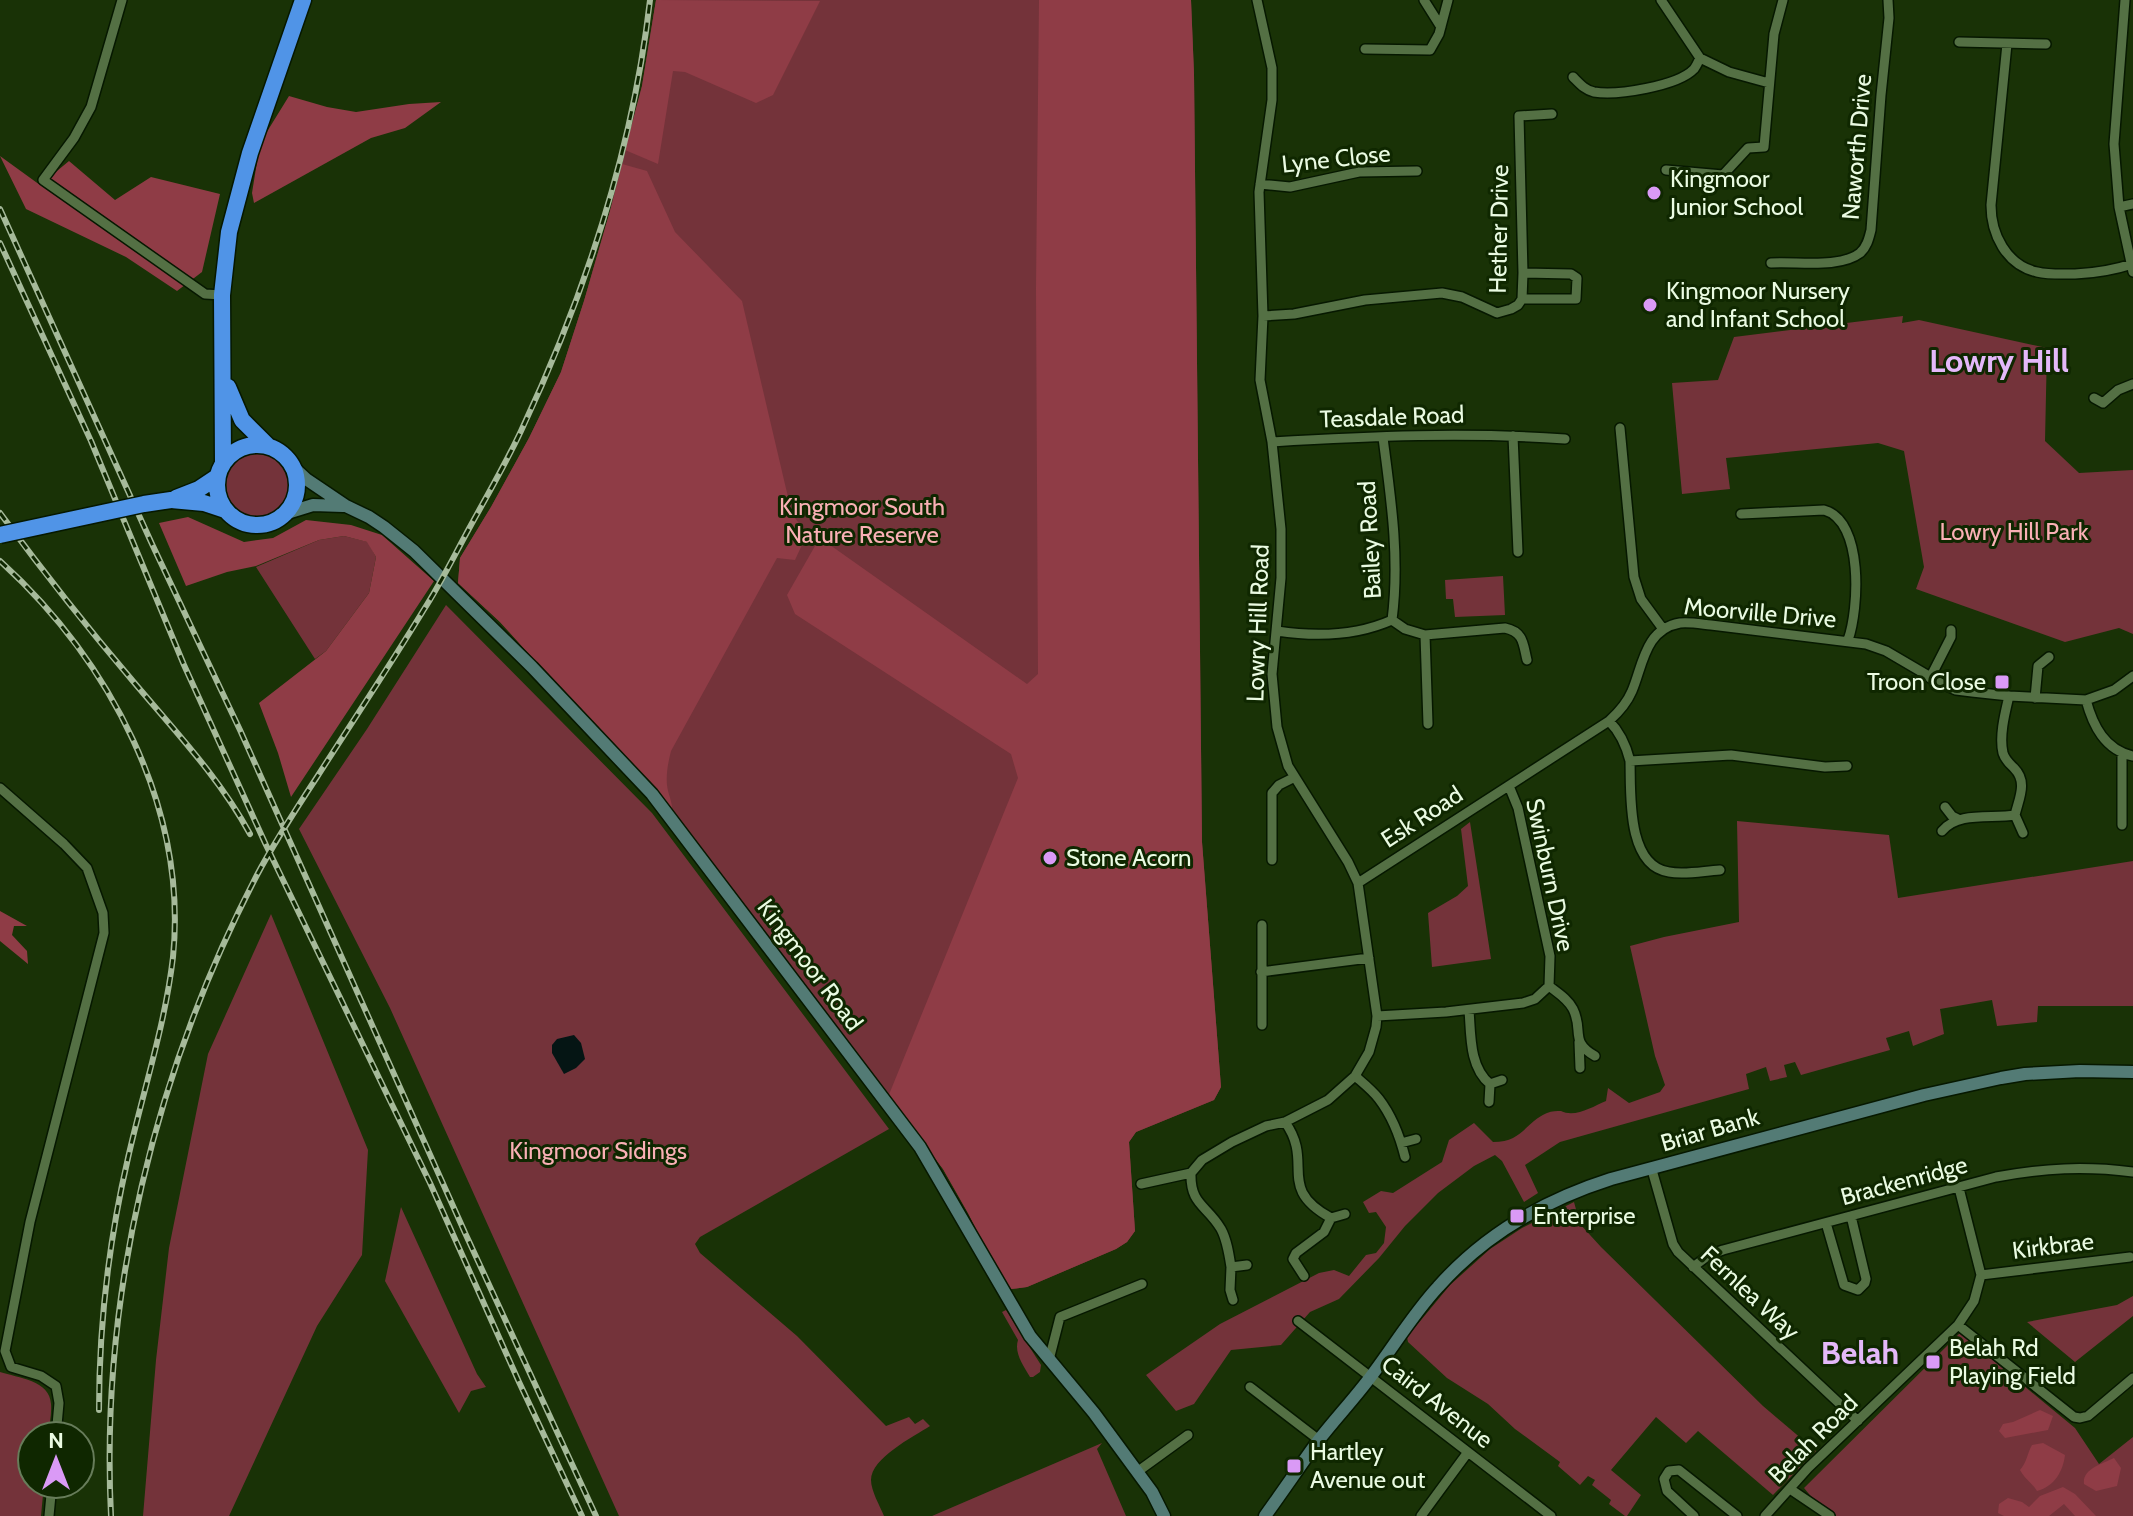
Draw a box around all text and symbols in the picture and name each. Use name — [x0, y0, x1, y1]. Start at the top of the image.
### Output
street label: Naworth Drive — [1836, 73, 1877, 221]
street label: Lyne Close — [1280, 138, 1392, 179]
street label: Hether Drive — [1483, 164, 1514, 294]
place label: Kingmoor Junior School — [1669, 164, 1803, 221]
marker: Kingmoor Junior School — [1645, 184, 1663, 202]
place label: Kingmoor Nursery and Infant School — [1666, 276, 1850, 333]
marker: Kingmoor Nursery and Infant School — [1641, 296, 1659, 314]
district label: Lowry Hill — [1929, 341, 2069, 380]
street label: Teasdale Road — [1319, 399, 1465, 434]
street label: Bailey Road — [1352, 480, 1387, 600]
park label: Kingmoor South Nature Reserve — [779, 492, 945, 549]
park label: Lowry Hill Park — [1939, 517, 2089, 546]
street label: Lowry Hill Road — [1240, 544, 1275, 702]
street label: Moorville Drive — [1683, 591, 1837, 634]
place label: Troon Close — [1867, 667, 1986, 696]
marker: Troon Close — [1993, 673, 2011, 691]
street label: Esk Road — [1376, 780, 1468, 854]
street label: Swinburn Drive — [1520, 796, 1581, 954]
place label: Stone Acorn — [1066, 843, 1191, 872]
marker: Stone Acorn — [1041, 849, 1059, 867]
street label: Kingmoor Road — [752, 893, 869, 1036]
street label: Briar Bank — [1657, 1102, 1763, 1157]
park label: Kingmoor Sidings — [509, 1136, 687, 1165]
street label: Brackenridge — [1837, 1150, 1970, 1211]
place label: Enterprise — [1533, 1201, 1635, 1230]
marker: Enterprise — [1508, 1207, 1526, 1225]
street label: Kirkbrae — [2010, 1226, 2095, 1265]
street label: Fernlea Way — [1695, 1240, 1806, 1346]
district label: Belah — [1821, 1333, 1899, 1372]
place label: Belah Rd Playing Field — [1949, 1333, 2076, 1390]
street label: Caird Avenue — [1376, 1349, 1499, 1454]
marker: Belah Rd Playing Field — [1924, 1353, 1942, 1371]
street label: Belah Road — [1762, 1388, 1863, 1489]
north arrow — [16, 1420, 96, 1500]
text: N — [48, 1427, 64, 1454]
place label: Hartley Avenue out — [1310, 1437, 1425, 1494]
marker: Hartley Avenue out — [1285, 1457, 1303, 1475]

